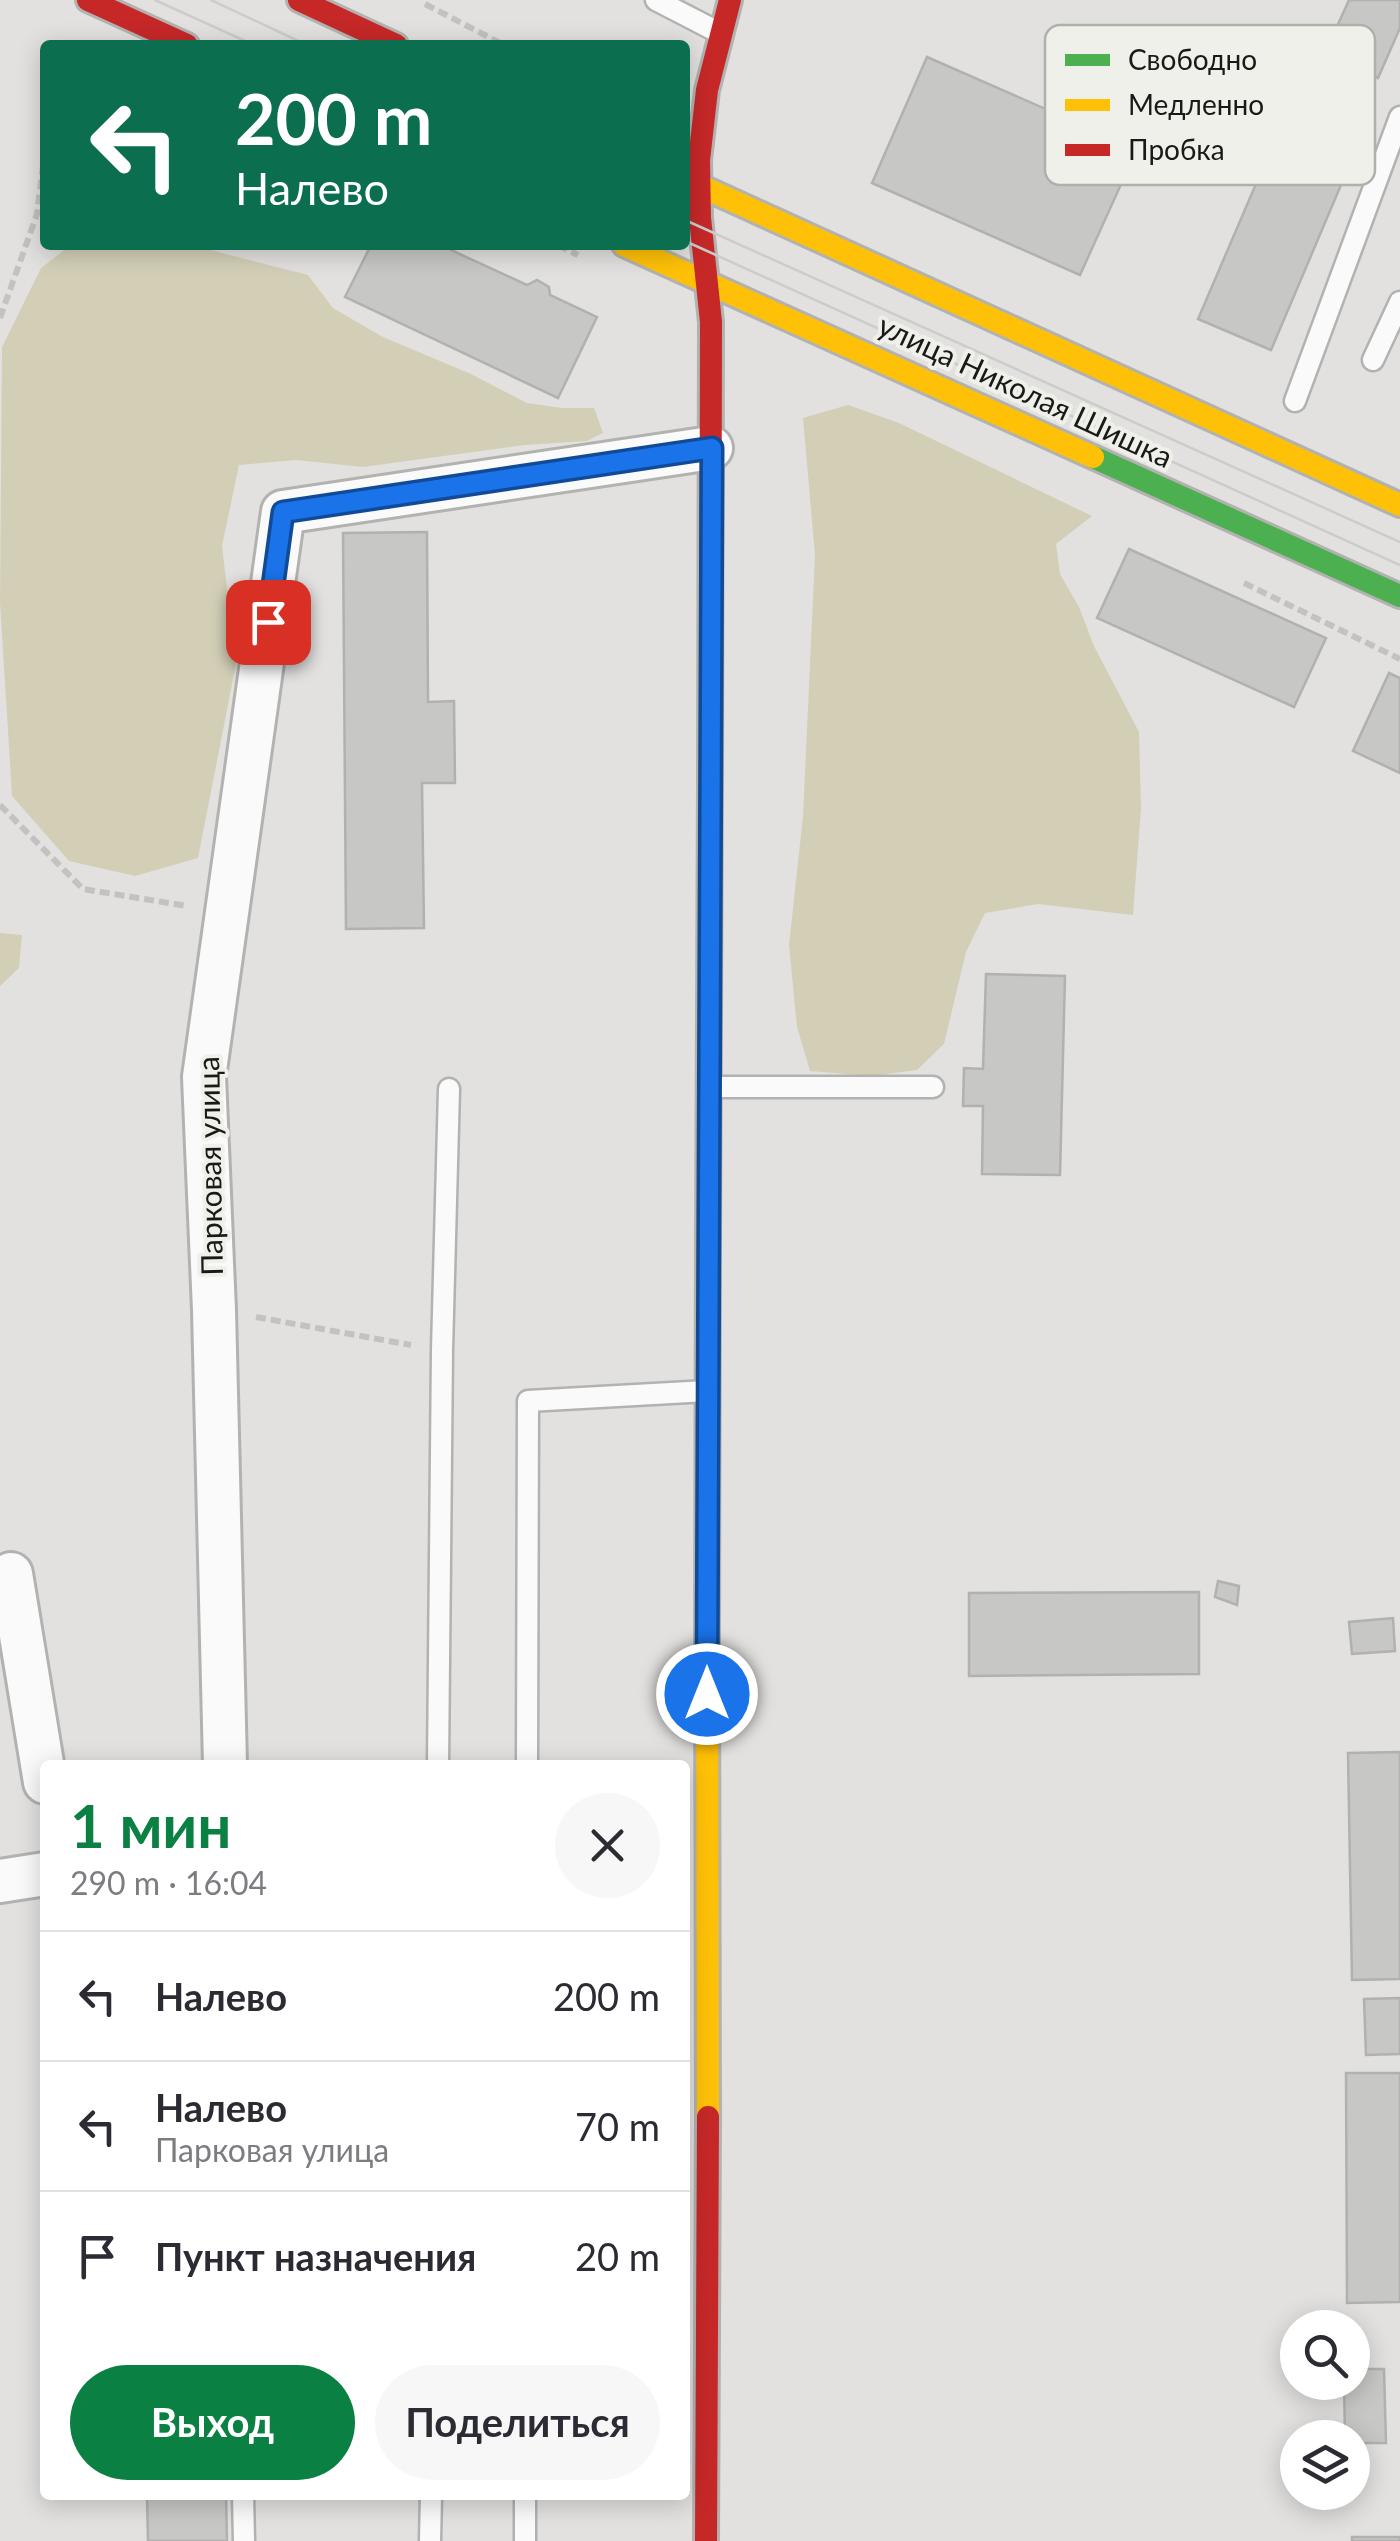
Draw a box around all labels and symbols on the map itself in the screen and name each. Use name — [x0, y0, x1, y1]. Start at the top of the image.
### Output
legend — [1045, 25, 1375, 185]
text: Свободно — [1128, 42, 1257, 76]
text: Медленно — [1128, 87, 1264, 121]
text: Пробка — [1128, 132, 1225, 166]
street label: улица Николая Шишка — [873, 306, 1179, 474]
pin — [226, 580, 311, 665]
street label: Парковая улица — [189, 1056, 229, 1276]
position arrow — [655, 1642, 759, 1746]

